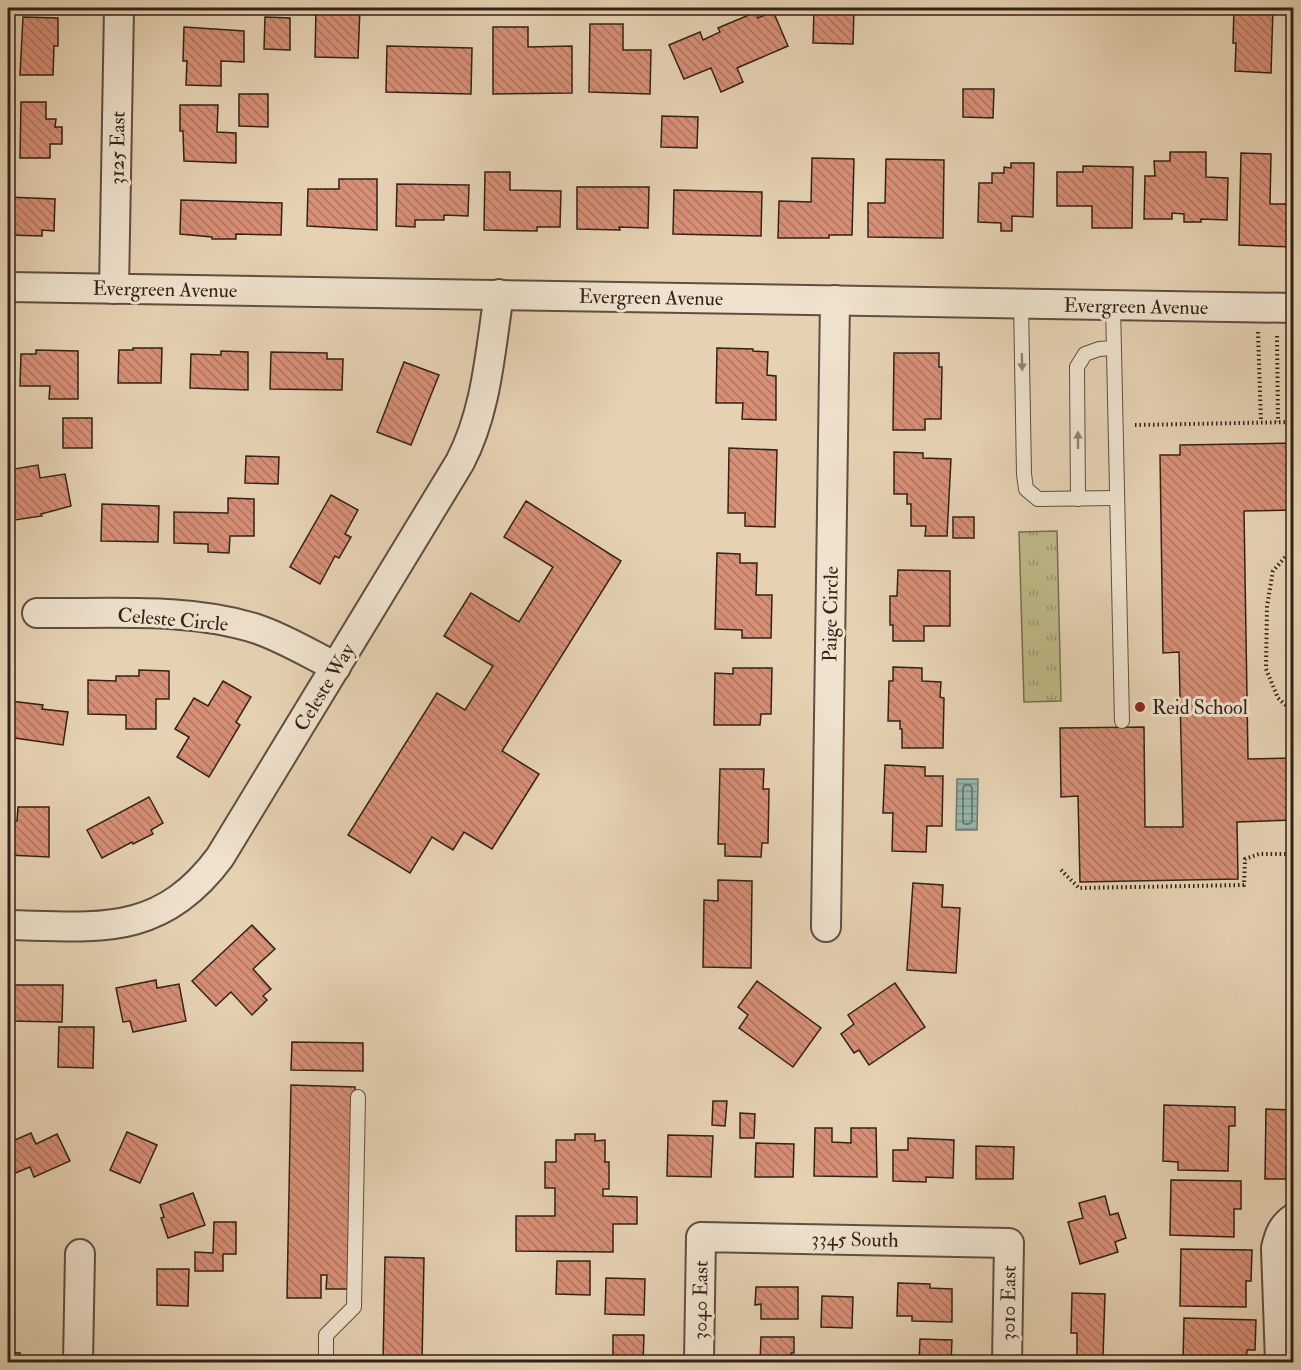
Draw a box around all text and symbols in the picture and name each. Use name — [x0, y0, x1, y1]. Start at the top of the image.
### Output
street label: 3125 East — [104, 110, 131, 185]
street label: Evergreen Avenue — [93, 276, 237, 303]
street label: Evergreen Avenue — [579, 284, 723, 311]
street label: Evergreen Avenue — [1064, 293, 1208, 320]
one-way arrow — [1017, 352, 1027, 371]
one-way arrow — [1073, 431, 1083, 450]
street label: Paige Circle — [817, 566, 844, 662]
street label: Celeste Circle — [117, 602, 229, 637]
street label: Celeste Way — [289, 638, 361, 736]
place label: Reid School — [1152, 695, 1248, 720]
marker: Reid School — [1133, 700, 1147, 714]
street label: 3345 South — [811, 1226, 899, 1253]
street label: 3040 East — [687, 1260, 714, 1340]
street label: 3010 East — [995, 1265, 1022, 1341]

